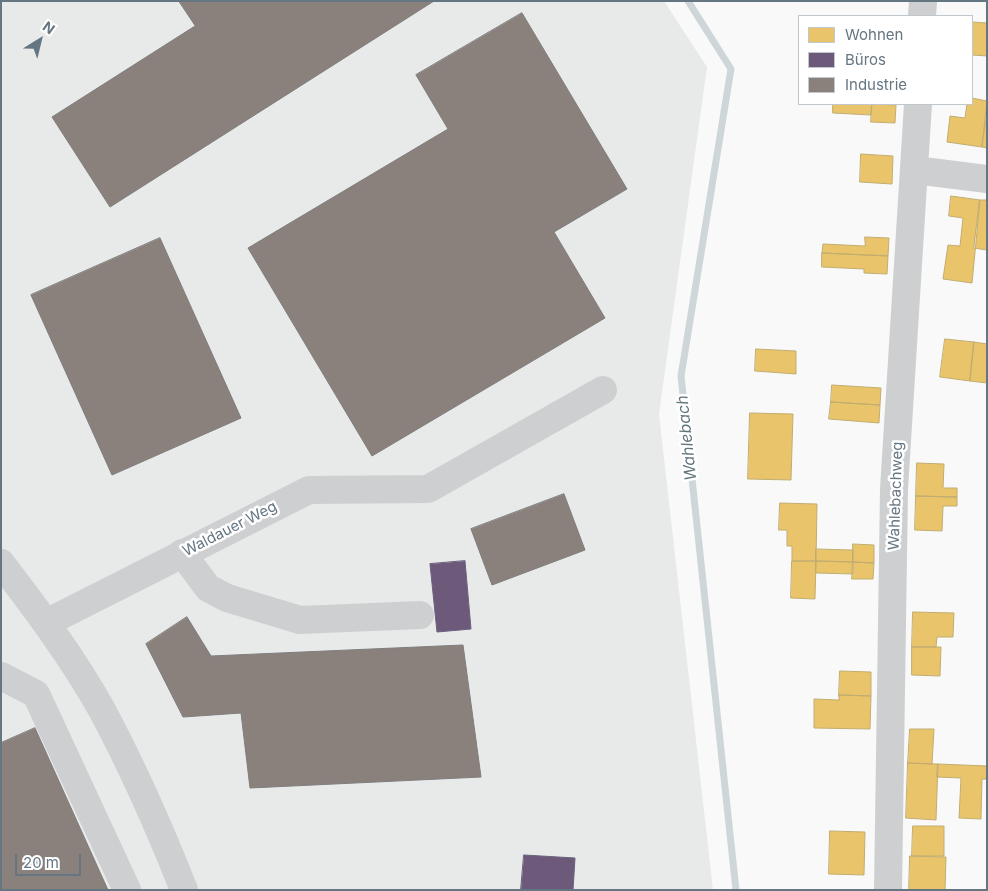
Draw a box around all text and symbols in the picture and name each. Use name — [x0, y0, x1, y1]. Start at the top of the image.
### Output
north arrow — [15, 15, 65, 65]
legend — [798, 15, 973, 105]
text: N — [40, 17, 58, 37]
text: Wohnen — [845, 25, 903, 44]
text: Büros — [845, 50, 886, 69]
text: Industrie — [845, 75, 907, 94]
water label: Wahlebach — [673, 394, 701, 482]
street label: Wahlebachweg — [885, 441, 907, 551]
street label: Waldauer Weg — [180, 498, 280, 560]
scale bar — [18, 844, 84, 876]
text: 20 m — [23, 853, 59, 872]

